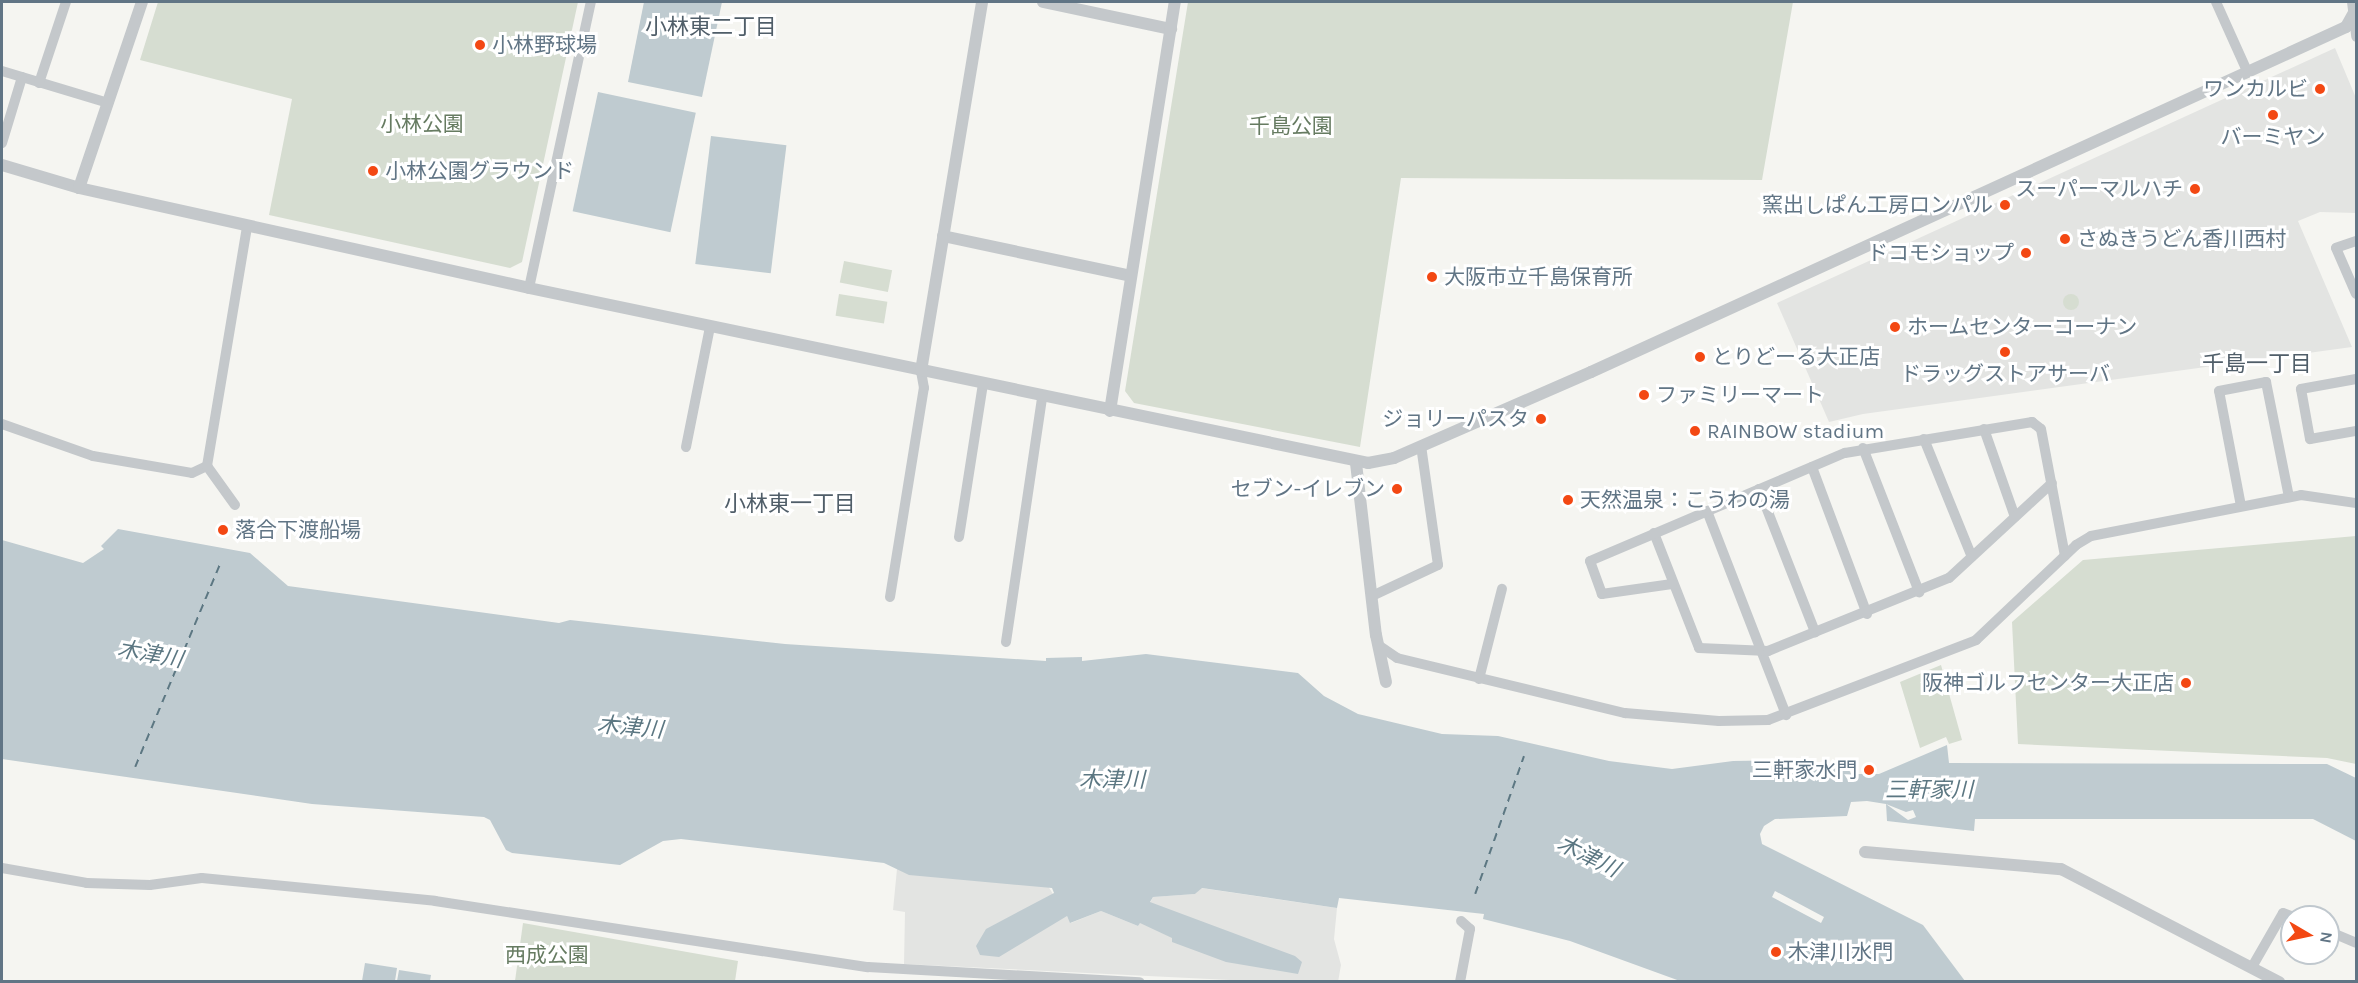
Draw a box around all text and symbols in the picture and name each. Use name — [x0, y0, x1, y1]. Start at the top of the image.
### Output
district label: 小林東二丁目 — [645, 15, 777, 41]
place label: 小林野球場 — [492, 32, 597, 58]
marker: 小林野球場 — [473, 38, 487, 52]
place label: ワンカルビ — [2203, 76, 2308, 102]
marker: ワンカルビ — [2313, 82, 2327, 96]
marker: バーミヤン — [2266, 108, 2280, 122]
park label: 小林公園 — [380, 111, 464, 137]
park label: 千島公園 — [1249, 113, 1333, 139]
place label: バーミヤン — [2221, 124, 2325, 150]
place label: 小林公園グラウンド — [385, 158, 574, 184]
marker: 小林公園グラウンド — [366, 164, 380, 178]
place label: スーパーマルハチ — [2015, 176, 2183, 202]
marker: スーパーマルハチ — [2188, 182, 2202, 196]
place label: 窯出しぱん工房ロンパル — [1762, 192, 1993, 218]
marker: 窯出しぱん工房ロンパル — [1998, 198, 2012, 212]
place label: さぬきうどん香川西村 — [2077, 226, 2287, 252]
marker: さぬきうどん香川西村 — [2058, 232, 2072, 246]
place label: ドコモショップ — [1867, 240, 2014, 266]
marker: ドコモショップ — [2019, 246, 2033, 260]
place label: 大阪市立千島保育所 — [1444, 264, 1633, 290]
marker: 大阪市立千島保育所 — [1425, 270, 1439, 284]
place label: ホームセンターコーナン — [1907, 314, 2138, 340]
marker: ホームセンターコーナン — [1888, 320, 1902, 334]
place label: とりどーる大正店 — [1712, 344, 1880, 370]
marker: ドラッグストアサーバ — [1998, 345, 2012, 359]
marker: とりどーる大正店 — [1693, 350, 1707, 364]
district label: 千島一丁目 — [2202, 352, 2312, 378]
place label: ドラッグストアサーバ — [1900, 361, 2110, 387]
place label: ファミリーマート — [1656, 382, 1824, 408]
marker: ファミリーマート — [1637, 388, 1651, 402]
place label: ジョリーパスタ — [1382, 406, 1529, 432]
marker: ジョリーパスタ — [1534, 412, 1548, 426]
place label: RAINBOW stadium — [1707, 418, 1884, 444]
marker: RAINBOW stadium — [1688, 424, 1702, 438]
place label: セブン-イレブン — [1231, 476, 1385, 502]
marker: セブン-イレブン — [1390, 482, 1404, 496]
place label: 天然温泉：こうわの湯 — [1580, 487, 1790, 513]
district label: 小林東一丁目 — [724, 492, 856, 518]
marker: 天然温泉：こうわの湯 — [1561, 493, 1575, 507]
place label: 落合下渡船場 — [235, 517, 361, 543]
marker: 落合下渡船場 — [216, 523, 230, 537]
water label: 木津川 — [115, 636, 185, 674]
place label: 阪神ゴルフセンター大正店 — [1922, 670, 2174, 696]
marker: 阪神ゴルフセンター大正店 — [2179, 676, 2193, 690]
water label: 木津川 — [596, 712, 664, 744]
place label: 三軒家水門 — [1752, 757, 1857, 783]
marker: 三軒家水門 — [1862, 763, 1876, 777]
water label: 木津川 — [1079, 768, 1145, 794]
water label: 三軒家川 — [1885, 778, 1973, 804]
water label: 木津川 — [1553, 831, 1623, 883]
north arrow — [2280, 905, 2340, 965]
text: N — [2316, 930, 2337, 945]
place label: 木津川水門 — [1788, 939, 1893, 965]
park label: 西成公園 — [505, 942, 589, 968]
marker: 木津川水門 — [1769, 945, 1783, 959]

